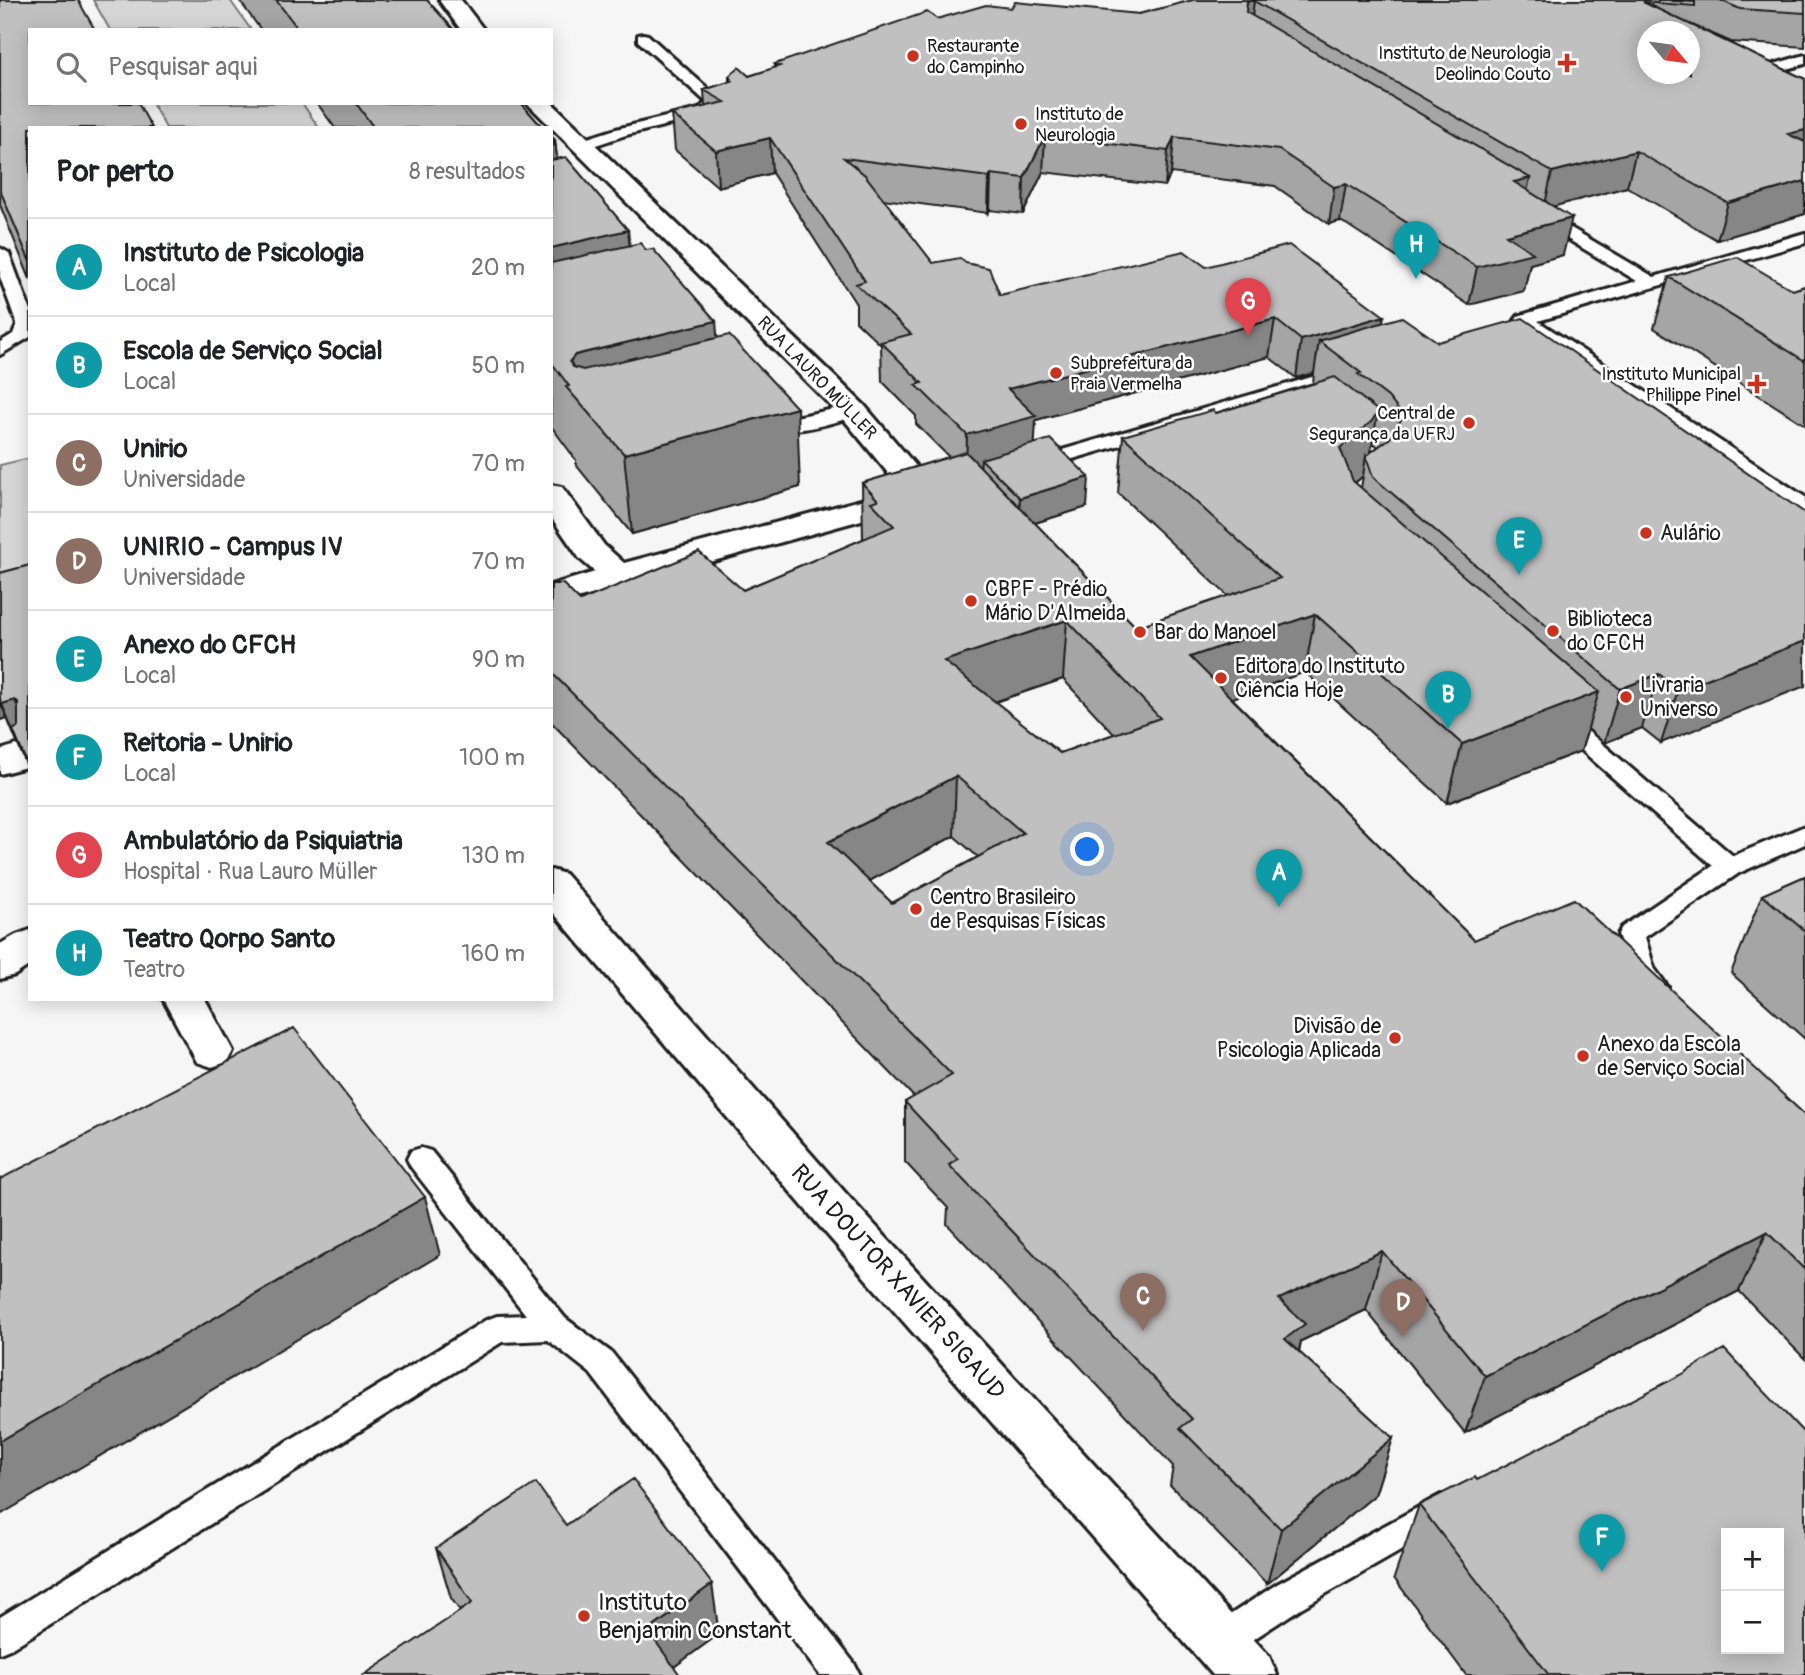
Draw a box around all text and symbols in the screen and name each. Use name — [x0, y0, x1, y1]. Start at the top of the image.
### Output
north arrow — [1637, 21, 1700, 84]
search box — [28, 28, 553, 105]
place label: Restaurante do Campinho — [927, 35, 1025, 79]
place label: Instituto de Neurologia Deolindo Couto — [1378, 42, 1551, 86]
icon: search — [52, 48, 90, 86]
marker: Restaurante do Campinho — [905, 48, 921, 64]
text: Pesquisar aqui — [108, 51, 257, 83]
marker: Instituto de Neurologia Deolindo Couto — [1557, 53, 1577, 73]
place label: Instituto de Neurologia — [1035, 103, 1124, 147]
marker: Instituto de Neurologia — [1013, 116, 1029, 132]
text: Por perto — [56, 153, 174, 190]
text: 8 resultados — [409, 157, 525, 186]
pin: H — [1393, 221, 1439, 279]
text: Instituto de Psicologia — [123, 237, 364, 269]
text: A — [72, 253, 86, 282]
text: 20 m — [471, 253, 525, 282]
text: Local — [123, 269, 176, 298]
pin: G — [1225, 278, 1271, 336]
street label: RUA LAURO MÜLLER — [752, 311, 882, 445]
text: Escola de Serviço Social — [123, 335, 383, 367]
text: B — [72, 351, 86, 380]
text: 50 m — [471, 351, 525, 380]
place label: Subprefeitura da Praia Vermelha — [1070, 352, 1192, 396]
place label: Instituto Municipal Philippe Pinel — [1602, 363, 1741, 407]
marker: Subprefeitura da Praia Vermelha — [1048, 365, 1064, 381]
text: Local — [123, 367, 176, 396]
marker: Instituto Municipal Philippe Pinel — [1747, 374, 1767, 394]
place label: Central de Segurança da UFRJ — [1309, 402, 1455, 446]
marker: Central de Segurança da UFRJ — [1461, 415, 1477, 431]
text: Unirio — [123, 433, 187, 465]
text: C — [72, 449, 86, 478]
text: 70 m — [472, 449, 525, 478]
text: Universidade — [123, 465, 245, 494]
pin: E — [1496, 517, 1542, 575]
place label: Aulário — [1660, 520, 1721, 547]
marker: Aulário — [1638, 525, 1654, 541]
text: UNIRIO - Campus IV — [123, 531, 343, 563]
text: D — [72, 547, 86, 576]
text: 70 m — [472, 547, 525, 576]
text: Universidade — [123, 563, 245, 592]
place label: CBPF - Prédio Mário D'Almeida — [985, 576, 1126, 627]
marker: CBPF - Prédio Mário D'Almeida — [963, 593, 979, 609]
place label: Biblioteca do CFCH — [1567, 606, 1652, 657]
place label: Bar do Manoel — [1154, 619, 1277, 646]
marker: Biblioteca do CFCH — [1545, 623, 1561, 639]
marker: Bar do Manoel — [1132, 624, 1148, 640]
text: Anexo do CFCH — [123, 629, 296, 661]
text: E — [73, 645, 85, 674]
text: 90 m — [472, 645, 525, 674]
place label: Editora do Instituto Ciência Hoje — [1235, 653, 1405, 704]
text: Local — [123, 661, 176, 690]
marker: Editora do Instituto Ciência Hoje — [1213, 670, 1229, 686]
pin: B — [1425, 671, 1471, 729]
place label: Livraria Universo — [1640, 672, 1718, 723]
marker: Livraria Universo — [1618, 689, 1634, 705]
text: Reitoria - Unirio — [123, 727, 293, 759]
text: F — [72, 743, 86, 772]
text: 100 m — [459, 743, 525, 772]
text: Local — [123, 759, 176, 788]
text: Ambulatório da Psiquiatria — [123, 825, 403, 857]
your location — [1070, 832, 1104, 866]
text: G — [71, 841, 87, 870]
text: 130 m — [462, 841, 525, 870]
pin: A — [1256, 849, 1302, 907]
text: Hospital · Rua Lauro Müller — [123, 857, 377, 886]
place label: Centro Brasileiro de Pesquisas Físicas — [930, 884, 1106, 935]
marker: Centro Brasileiro de Pesquisas Físicas — [908, 901, 924, 917]
text: Teatro Qorpo Santo — [123, 923, 335, 955]
text: H — [72, 939, 86, 968]
text: 160 m — [461, 939, 525, 968]
text: Teatro — [123, 955, 185, 984]
place label: Divisão de Psicologia Aplicada — [1217, 1013, 1382, 1064]
marker: Divisão de Psicologia Aplicada — [1387, 1030, 1403, 1046]
place label: Anexo da Escola de Serviço Social — [1597, 1031, 1745, 1082]
marker: Anexo da Escola de Serviço Social — [1575, 1048, 1591, 1064]
street label: RUA DOUTOR XAVIER SIGAUD — [785, 1158, 1011, 1406]
pin: C — [1120, 1273, 1166, 1331]
pin: D — [1380, 1279, 1426, 1337]
pin: F — [1579, 1514, 1625, 1572]
map controls — [1721, 1528, 1784, 1654]
button: + — [1721, 1528, 1784, 1591]
place label: Instituto Benjamin Constant — [598, 1588, 792, 1645]
button: − — [1721, 1591, 1784, 1654]
marker: Instituto Benjamin Constant — [576, 1608, 592, 1624]

